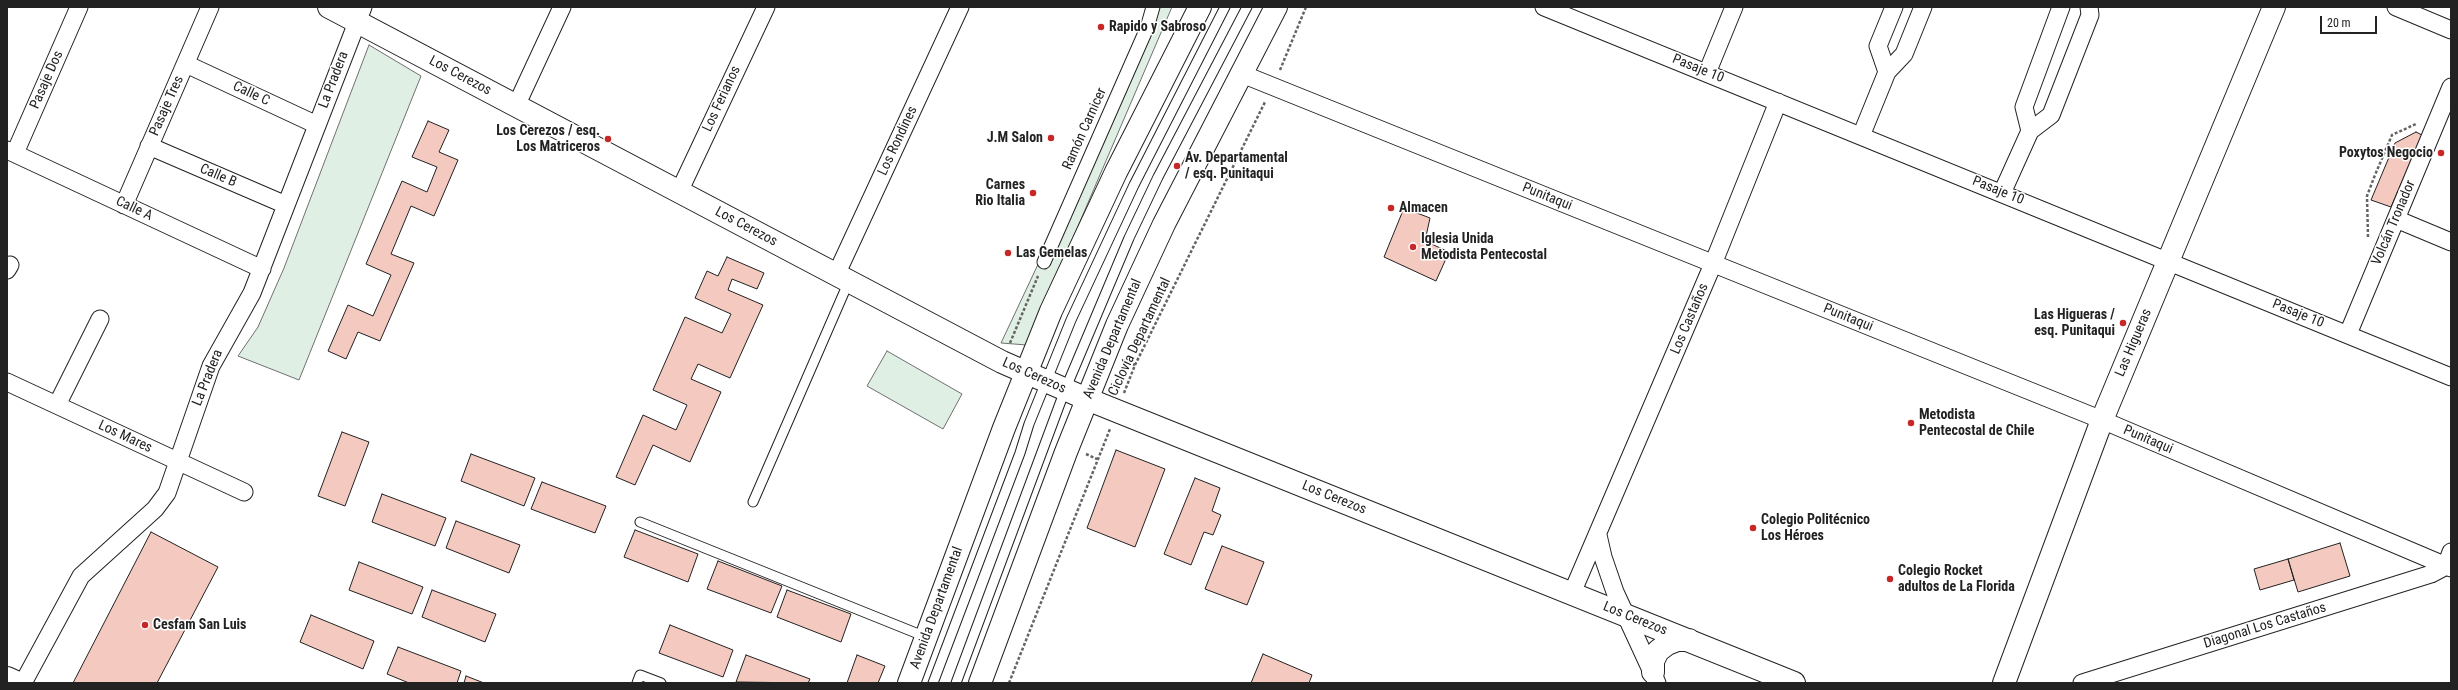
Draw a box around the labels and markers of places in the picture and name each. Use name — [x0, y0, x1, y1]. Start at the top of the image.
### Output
place label: Rapido y Sabroso — [1109, 19, 1206, 35]
marker: Rapido y Sabroso — [1096, 22, 1106, 32]
place label: Los Cerezos / esq. Los Matriceros — [496, 123, 600, 156]
place label: J.M Salon — [987, 130, 1043, 146]
marker: J.M Salon — [1046, 133, 1056, 143]
marker: Los Cerezos / esq. Los Matriceros — [603, 134, 613, 144]
place label: Poxytos Negocio — [2339, 145, 2433, 161]
marker: Poxytos Negocio — [2436, 148, 2446, 158]
place label: Av. Departamental / esq. Punitaqui — [1185, 150, 1288, 182]
marker: Av. Departamental / esq. Punitaqui — [1172, 161, 1182, 171]
place label: Carnes Rio Italia — [975, 177, 1025, 210]
marker: Carnes Rio Italia — [1028, 188, 1038, 198]
place label: Almacen — [1399, 200, 1448, 216]
marker: Almacen — [1386, 203, 1396, 213]
place label: Iglesia Unida Metodista Pentecostal — [1421, 231, 1547, 264]
marker: Iglesia Unida Metodista Pentecostal — [1408, 242, 1418, 252]
place label: Las Gemelas — [1016, 245, 1087, 261]
marker: Las Gemelas — [1003, 248, 1013, 258]
place label: Las Higueras / esq. Punitaqui — [2034, 307, 2115, 340]
marker: Las Higueras / esq. Punitaqui — [2118, 318, 2128, 328]
place label: Metodista Pentecostal de Chile — [1919, 407, 2034, 440]
marker: Metodista Pentecostal de Chile — [1906, 418, 1916, 428]
place label: Colegio Politécnico Los Héroes — [1761, 512, 1870, 544]
marker: Colegio Politécnico Los Héroes — [1748, 523, 1758, 533]
place label: Colegio Rocket adultos de La Florida — [1898, 563, 2015, 596]
marker: Colegio Rocket adultos de La Florida — [1885, 574, 1895, 584]
place label: Cesfam San Luis — [153, 617, 246, 633]
marker: Cesfam San Luis — [140, 620, 150, 630]

